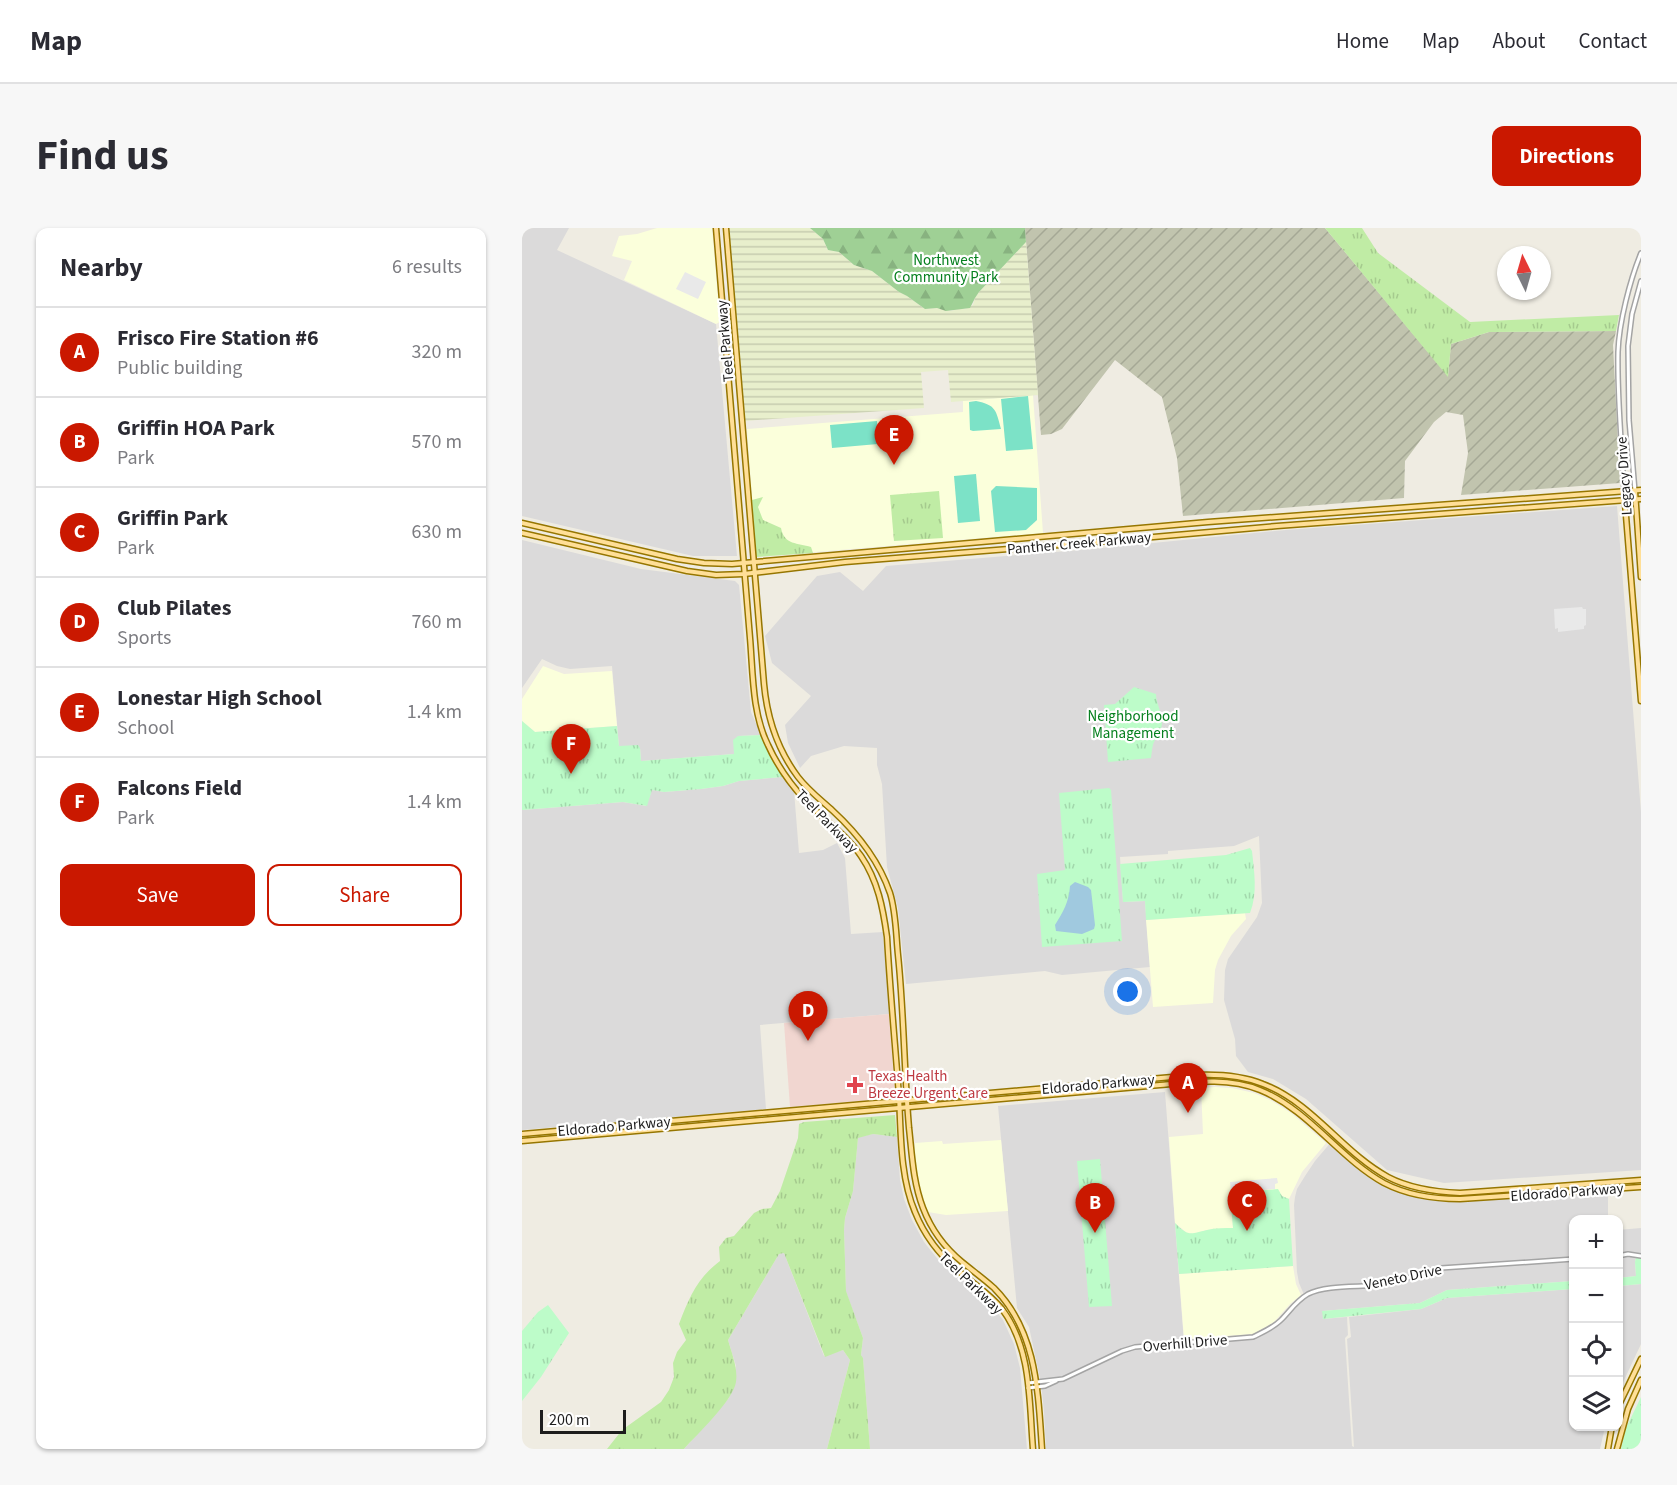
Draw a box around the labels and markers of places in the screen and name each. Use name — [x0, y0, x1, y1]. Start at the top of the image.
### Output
pin: E — [874, 416, 914, 465]
pin: F — [551, 724, 590, 774]
pin: D — [788, 992, 828, 1041]
pin: A — [1168, 1064, 1208, 1113]
place label: Texas Health Breeze Urgent Care — [868, 1066, 988, 1104]
marker: Texas Health Breeze Urgent Care — [846, 1076, 864, 1094]
pin: C — [1228, 1182, 1266, 1231]
pin: B — [1076, 1184, 1114, 1233]

